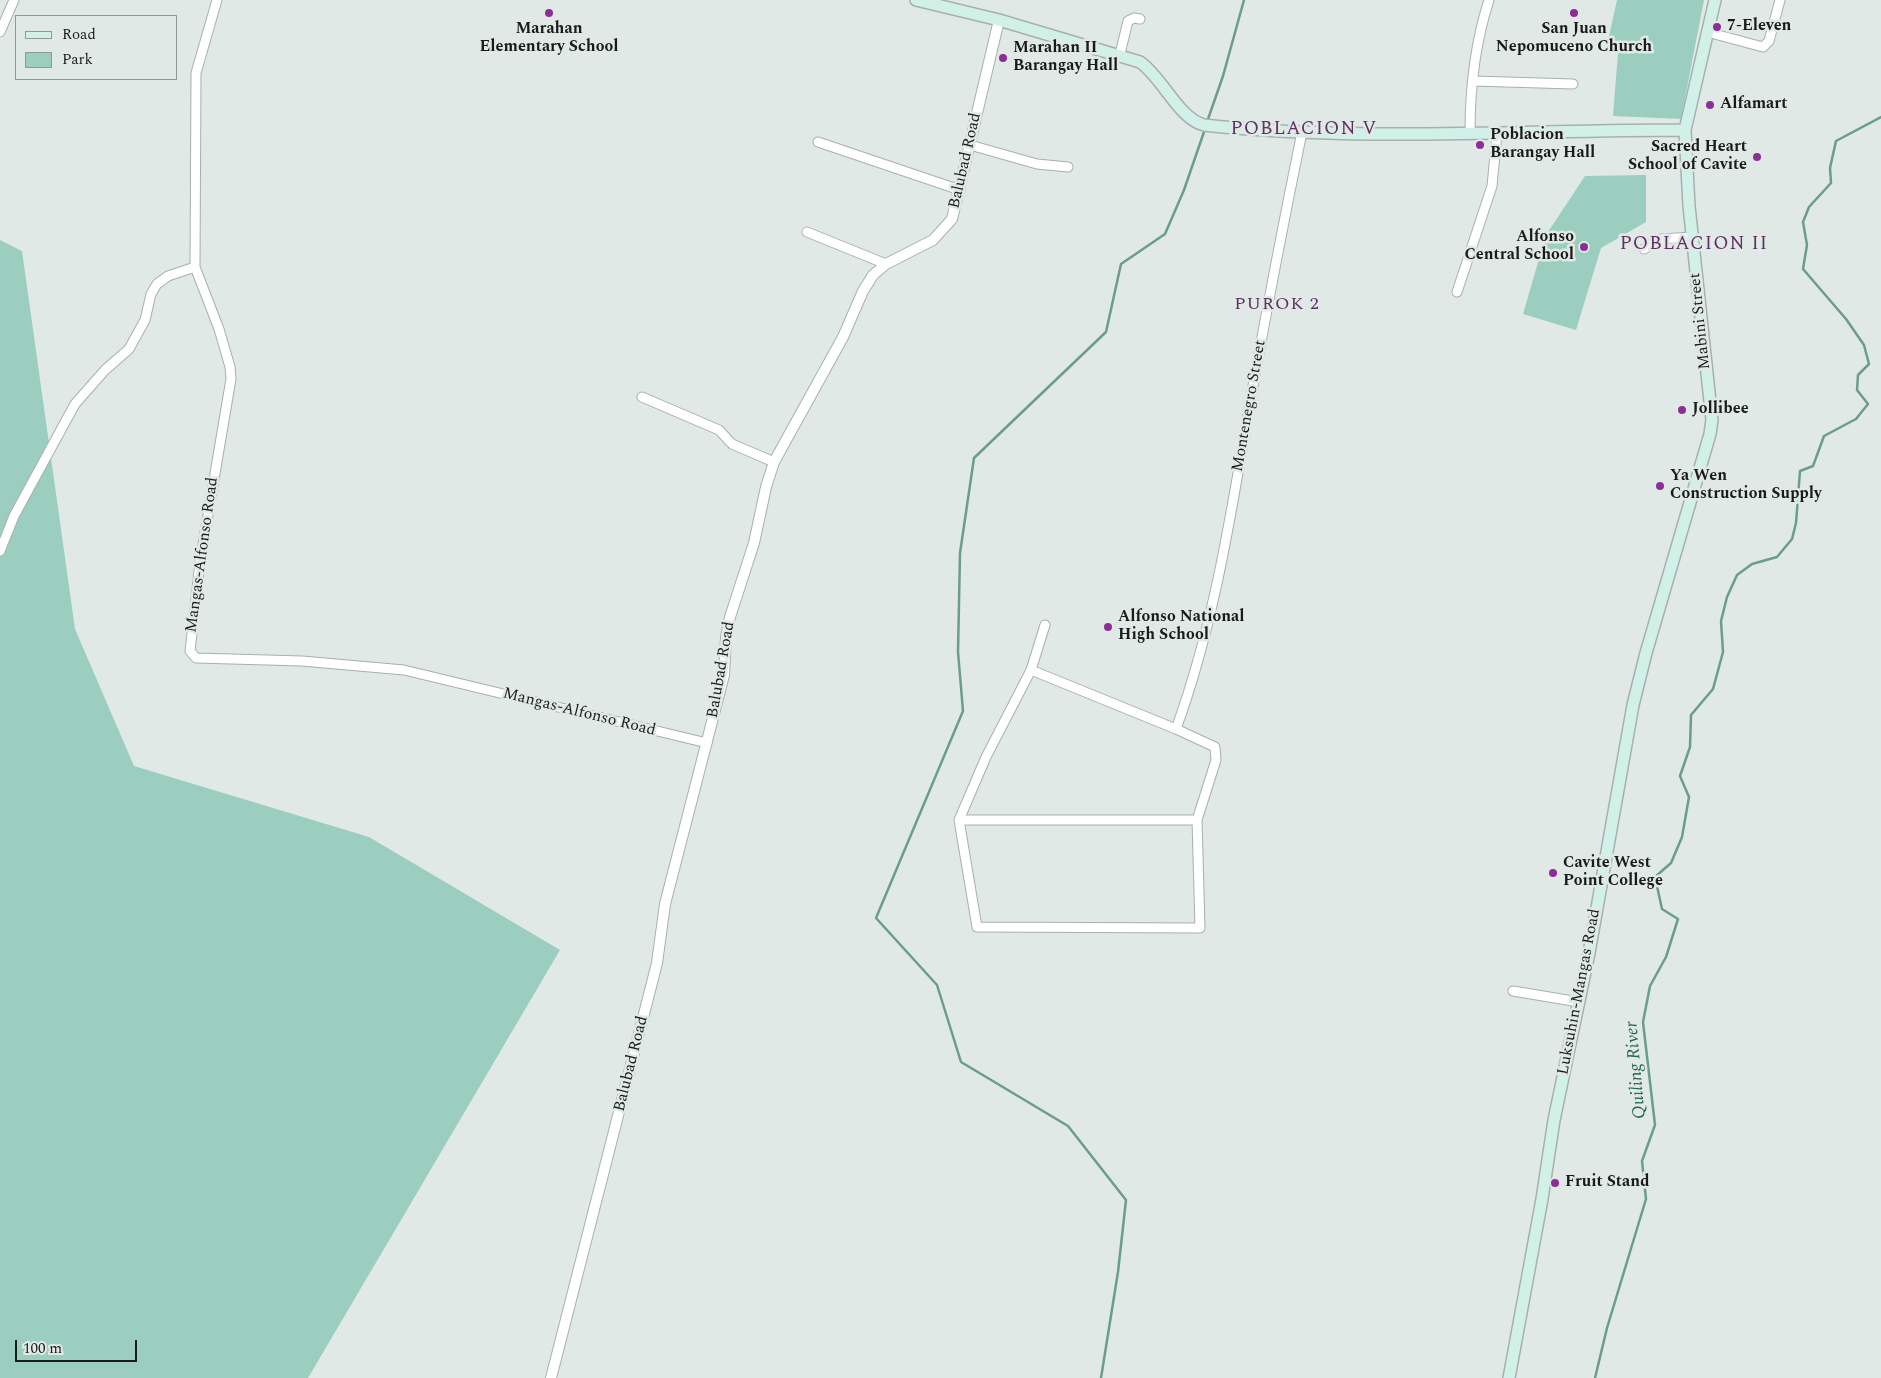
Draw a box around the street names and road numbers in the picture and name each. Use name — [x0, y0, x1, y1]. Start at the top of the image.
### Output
street label: Balubad Road — [946, 111, 986, 211]
street label: Mabini Street — [1686, 272, 1716, 370]
street label: Montenegro Street — [1229, 339, 1271, 473]
street label: Mangas-Alfonso Road — [183, 476, 223, 634]
street label: Balubad Road — [704, 620, 740, 720]
street label: Mangas-Alfonso Road — [501, 685, 657, 741]
street label: Luksuhin-Mangas Road — [1554, 907, 1606, 1077]
street label: Balubad Road — [611, 1014, 653, 1114]

